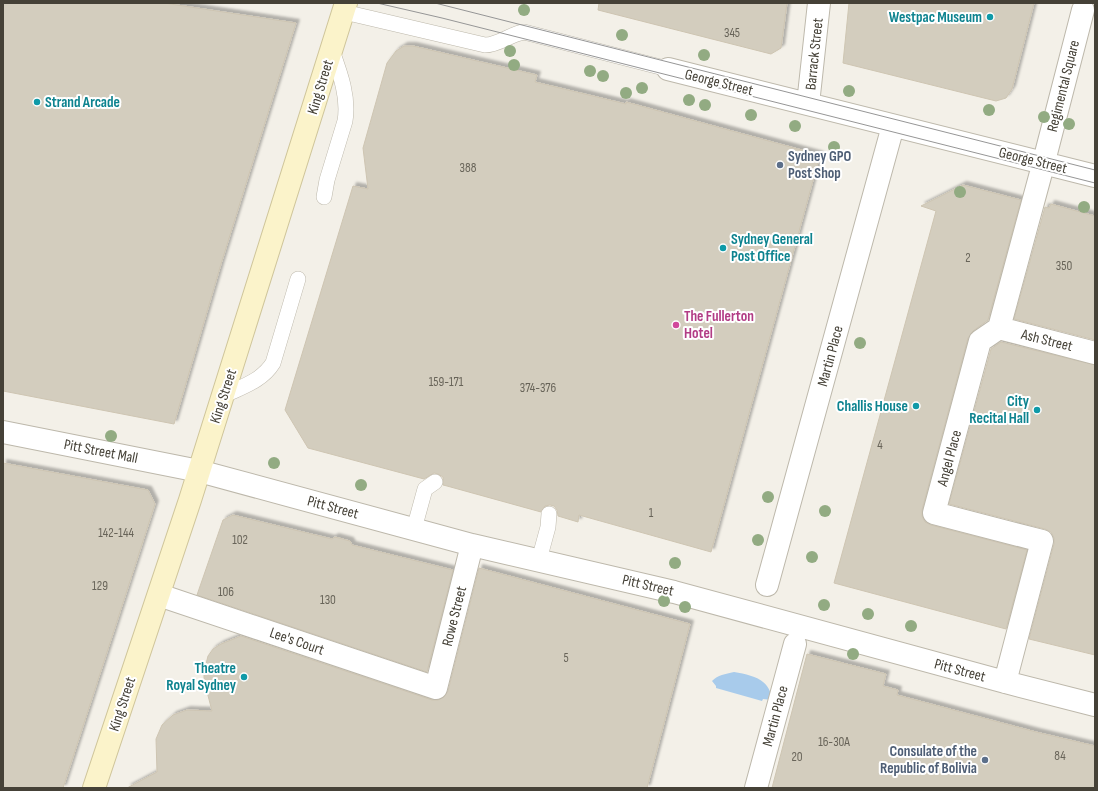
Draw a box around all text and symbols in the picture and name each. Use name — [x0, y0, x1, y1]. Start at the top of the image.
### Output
place label: Westpac Museum — [889, 8, 982, 27]
marker: Westpac Museum — [985, 12, 995, 22]
street label: Barrack Street — [801, 17, 828, 91]
house number: 345 — [724, 25, 740, 41]
street label: Regimental Square — [1043, 38, 1084, 134]
street label: King Street — [303, 57, 338, 117]
street label: George Street — [683, 65, 755, 100]
place label: Strand Arcade — [45, 93, 120, 112]
marker: Strand Arcade — [32, 97, 42, 107]
street label: George Street — [997, 143, 1069, 178]
place label: Sydney GPO Post Shop — [788, 147, 852, 183]
house number: 388 — [460, 160, 477, 176]
marker: Sydney GPO Post Shop — [775, 160, 785, 170]
place label: Sydney General Post Office — [731, 230, 813, 266]
marker: Sydney General Post Office — [718, 243, 728, 253]
house number: 2 — [965, 250, 971, 266]
house number: 350 — [1056, 258, 1072, 274]
place label: The Fullerton Hotel — [684, 307, 754, 343]
marker: The Fullerton Hotel — [671, 320, 681, 330]
street label: Martin Place — [813, 324, 848, 389]
street label: Ash Street — [1018, 325, 1075, 356]
street label: King Street — [206, 366, 241, 426]
house number: 159-171 — [429, 374, 464, 390]
house number: 374-376 — [520, 380, 557, 396]
place label: City Recital Hall — [969, 392, 1030, 428]
place label: Challis House — [837, 397, 908, 416]
marker: Challis House — [911, 401, 921, 411]
marker: City Recital Hall — [1032, 405, 1042, 415]
street label: Angel Place — [933, 428, 966, 489]
street label: Pitt Street Mall — [62, 435, 140, 468]
house number: 4 — [877, 437, 883, 453]
street label: Pitt Street — [305, 492, 361, 524]
house number: 1 — [649, 505, 654, 521]
house number: 142-144 — [98, 525, 134, 541]
house number: 102 — [232, 532, 248, 548]
street label: Pitt Street — [620, 570, 676, 601]
house number: 129 — [92, 578, 108, 594]
house number: 106 — [218, 584, 234, 600]
street label: Rowe Street — [438, 584, 471, 648]
house number: 130 — [320, 592, 336, 608]
street label: Lee's Court — [267, 623, 327, 660]
house number: 5 — [563, 650, 569, 666]
street label: Pitt Street — [932, 655, 988, 687]
place label: Theatre Royal Sydney — [166, 659, 237, 695]
marker: Theatre Royal Sydney — [239, 672, 249, 682]
street label: King Street — [105, 674, 140, 734]
street label: Martin Place — [758, 684, 793, 749]
house number: 16-30A — [818, 734, 850, 750]
place label: Consulate of the Republic of Bolivia — [880, 742, 977, 778]
house number: 84 — [1054, 748, 1066, 764]
house number: 20 — [791, 749, 803, 765]
marker: Consulate of the Republic of Bolivia — [980, 755, 990, 765]

